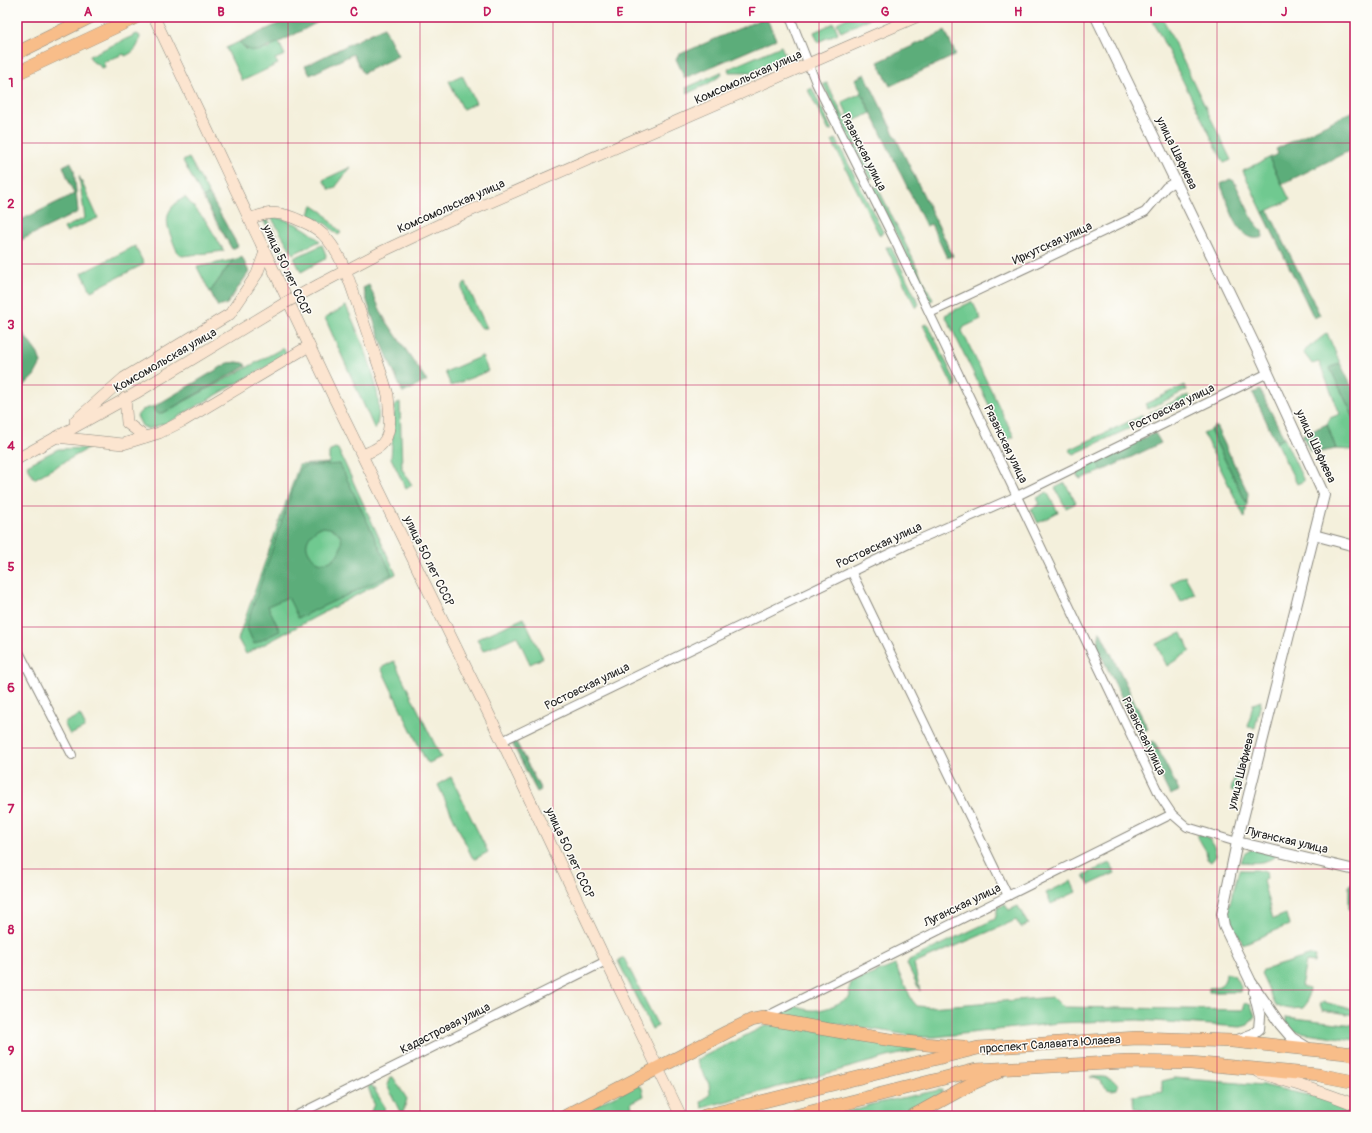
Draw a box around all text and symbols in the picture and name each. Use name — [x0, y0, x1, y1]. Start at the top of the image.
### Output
text: A — [84, 4, 93, 20]
text: B — [217, 4, 225, 20]
text: C — [350, 4, 358, 20]
text: D — [483, 4, 491, 20]
text: E — [617, 4, 624, 20]
text: F — [748, 4, 756, 20]
text: G — [881, 4, 890, 20]
text: H — [1014, 4, 1022, 20]
text: I — [1149, 4, 1153, 20]
text: J — [1281, 4, 1287, 20]
street label: Комсомольская улица — [692, 47, 805, 108]
text: 1 — [8, 75, 14, 91]
street label: Рязанская улица — [838, 111, 890, 194]
street label: улица Шафиева — [1152, 113, 1201, 192]
street label: Комсомольская улица — [395, 176, 508, 237]
text: 2 — [7, 196, 15, 212]
street label: Иркутская улица — [1010, 218, 1095, 268]
street label: улица 50 лет СССР — [258, 221, 314, 318]
text: 3 — [7, 317, 15, 333]
street label: Комсомольская улица — [111, 325, 220, 396]
street label: Ростовская улица — [1127, 380, 1218, 434]
street label: Рязанская улица — [980, 403, 1031, 486]
street label: улица Шафиева — [1292, 406, 1339, 486]
text: 4 — [7, 438, 15, 454]
street label: улица 50 лет СССР — [400, 513, 457, 609]
street label: Ростовская улица — [834, 519, 925, 572]
text: 5 — [7, 559, 15, 575]
street label: Ростовская улица — [542, 659, 633, 713]
text: 6 — [7, 680, 15, 696]
street label: Рязанская улица — [1118, 695, 1169, 778]
street label: улица Шафиева — [1224, 731, 1258, 812]
text: 7 — [8, 801, 15, 817]
street label: улица 50 лет СССР — [541, 804, 597, 901]
street label: Луганская улица — [1243, 824, 1330, 857]
street label: Луганская улица — [920, 880, 1004, 931]
text: 8 — [8, 922, 15, 938]
street label: Кадастровая улица — [398, 999, 493, 1058]
street label: проспект Салавата Юлаева — [979, 1032, 1121, 1057]
text: 9 — [8, 1043, 15, 1059]

